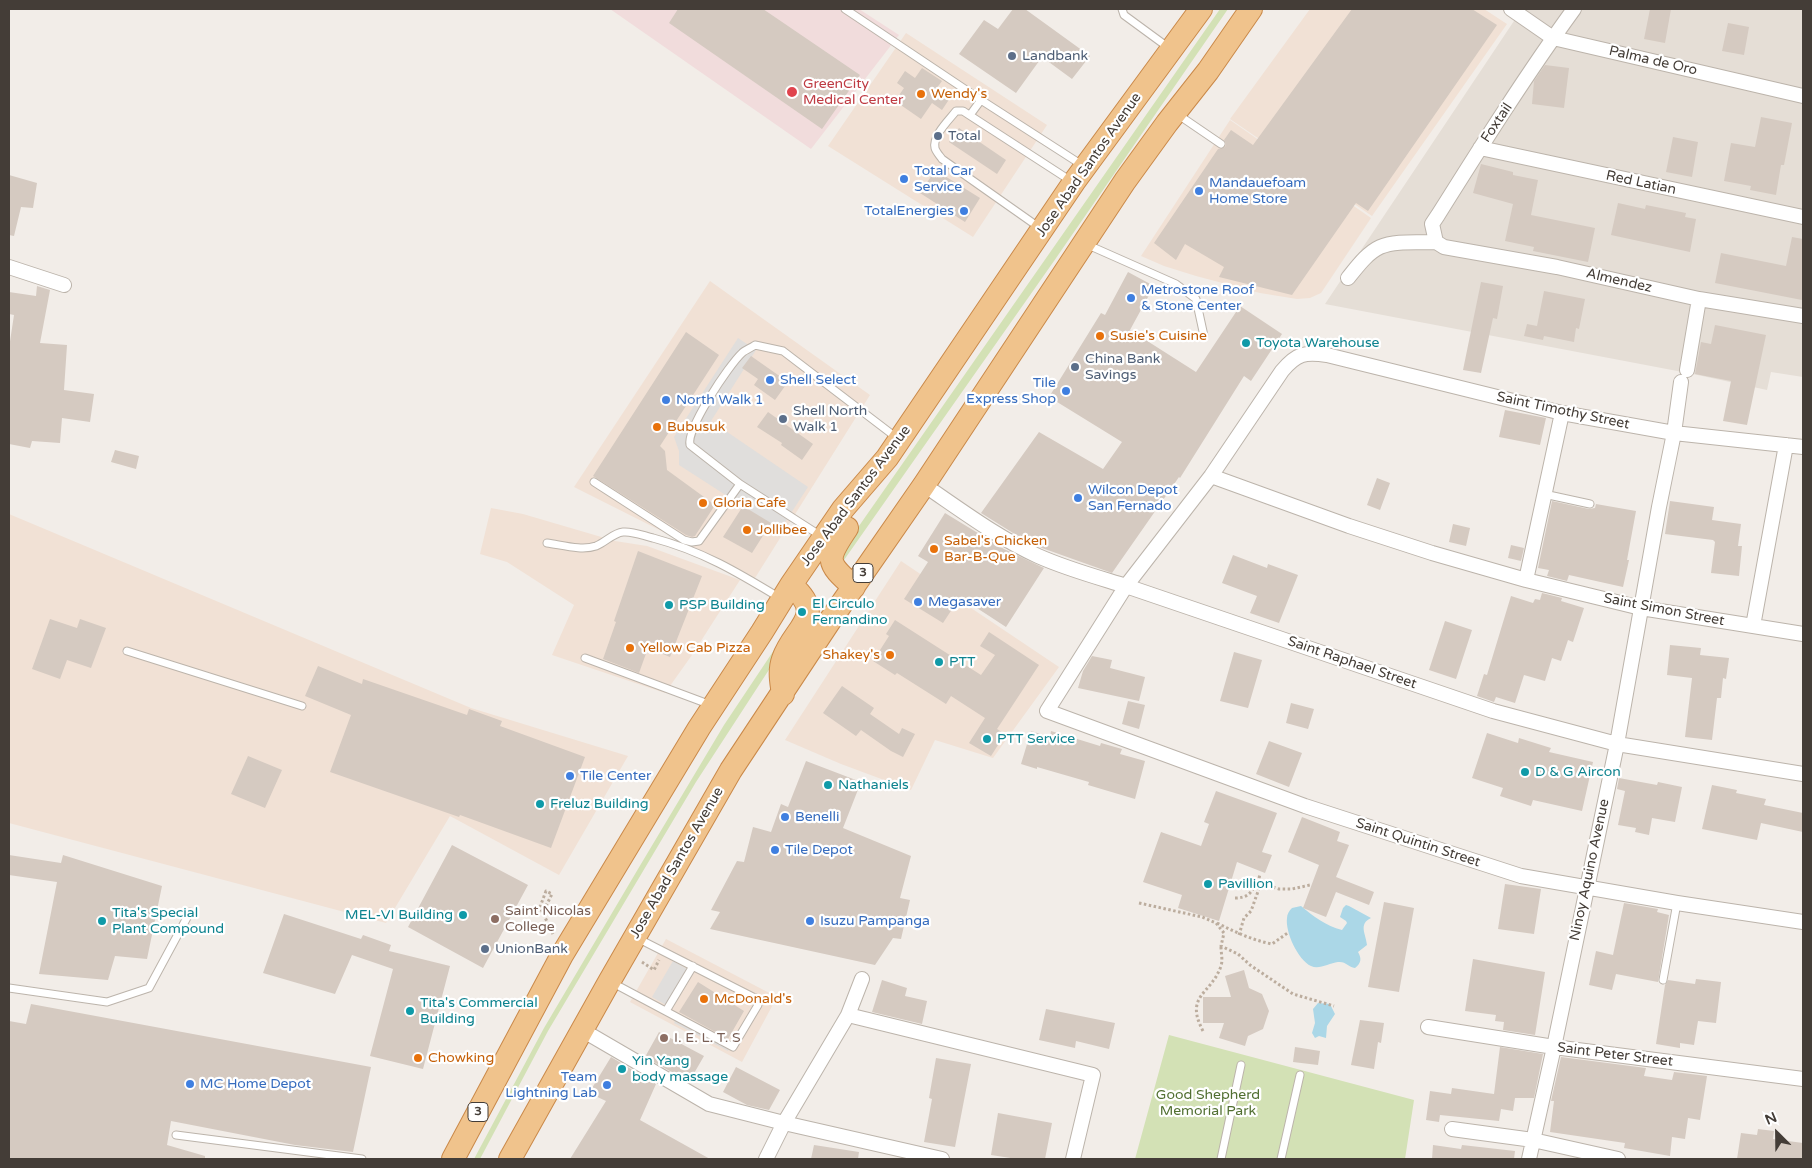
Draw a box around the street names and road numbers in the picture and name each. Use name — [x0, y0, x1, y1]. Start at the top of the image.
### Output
street label: Palma de Oro — [1607, 43, 1699, 79]
street label: Jose Abad Santos Avenue — [1033, 90, 1145, 240]
street label: Foxtail — [1478, 100, 1516, 146]
street label: Red Latian — [1604, 167, 1678, 199]
street label: Almendez — [1585, 265, 1653, 297]
street label: Saint Timothy Street — [1495, 389, 1631, 433]
street label: Jose Abad Santos Avenue — [798, 422, 914, 570]
road number: 3 — [853, 564, 873, 582]
street label: Saint Simon Street — [1602, 590, 1726, 630]
street label: Saint Raphael Street — [1285, 633, 1419, 693]
street label: Jose Abad Santos Avenue — [627, 784, 727, 942]
street label: Ninoy Aquino Avenue — [1567, 798, 1613, 942]
street label: Saint Quintin Street — [1354, 815, 1482, 871]
street label: Saint Peter Street — [1556, 1040, 1674, 1070]
road number: 3 — [468, 1102, 488, 1122]

